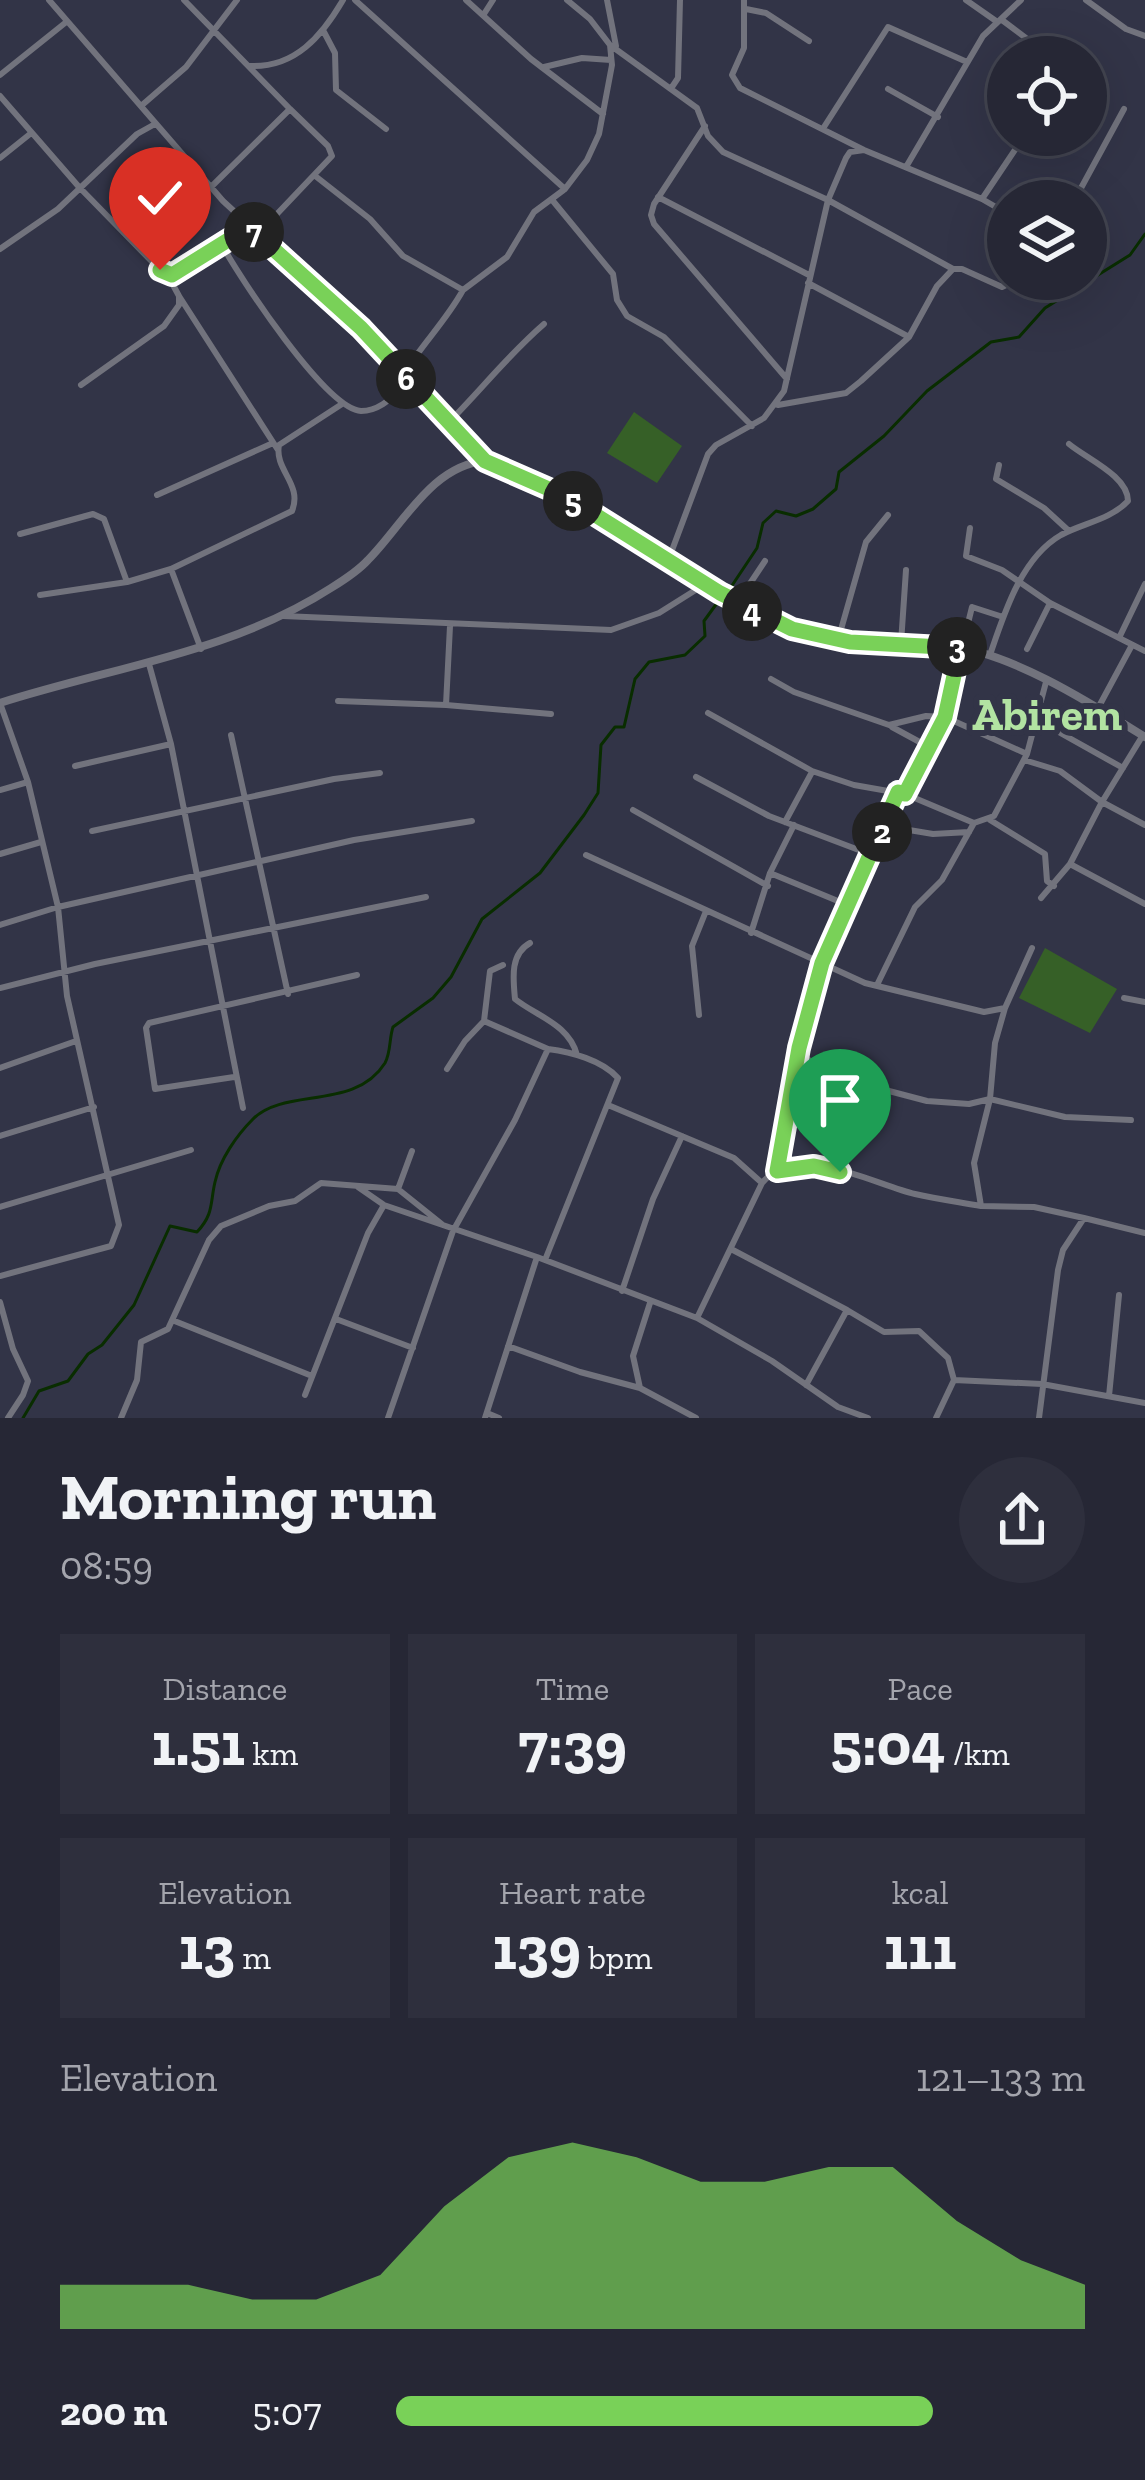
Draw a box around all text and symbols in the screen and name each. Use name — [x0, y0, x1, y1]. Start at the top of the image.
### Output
map controls — [987, 36, 1107, 300]
button: locate — [987, 36, 1107, 156]
pin — [109, 147, 211, 270]
icon: check — [127, 165, 193, 231]
button: layers — [987, 180, 1107, 300]
pin: 7 — [224, 202, 284, 262]
text: 7 — [246, 212, 262, 251]
pin: 6 — [376, 349, 436, 409]
text: 6 — [397, 359, 415, 398]
pin: 5 — [543, 471, 603, 531]
text: 5 — [564, 481, 582, 520]
pin: 4 — [722, 581, 782, 641]
text: 4 — [743, 591, 761, 630]
pin: 3 — [927, 617, 987, 677]
text: 3 — [948, 627, 966, 666]
district label: Abirem — [972, 688, 1122, 742]
pin: 2 — [852, 802, 912, 862]
text: 2 — [873, 812, 891, 851]
pin — [789, 1049, 891, 1172]
icon: arrive — [807, 1067, 873, 1133]
text: Morning run — [60, 1457, 436, 1536]
button: share — [959, 1457, 1085, 1583]
text: 08:59 — [60, 1542, 153, 1589]
text: Distance — [162, 1669, 287, 1708]
text: Time — [536, 1669, 609, 1708]
text: Pace — [887, 1669, 953, 1708]
text: 1.51 — [152, 1708, 245, 1780]
text: 7:39 — [518, 1708, 627, 1780]
text: 5:04 — [831, 1708, 945, 1780]
text: km — [245, 1734, 298, 1773]
text: /km — [945, 1734, 1010, 1773]
text: Elevation — [158, 1873, 291, 1912]
text: Heart rate — [499, 1873, 646, 1912]
text: kcal — [892, 1873, 948, 1912]
text: 13 — [179, 1912, 235, 1984]
text: 139 — [492, 1912, 581, 1984]
text: 111 — [884, 1912, 957, 1984]
text: m — [235, 1938, 271, 1977]
text: bpm — [581, 1938, 653, 1977]
text: Elevation — [60, 2054, 217, 2101]
text: 121–133 m — [916, 2054, 1085, 2101]
text: 200 m — [60, 2388, 167, 2435]
text: 5:07 — [252, 2388, 322, 2435]

